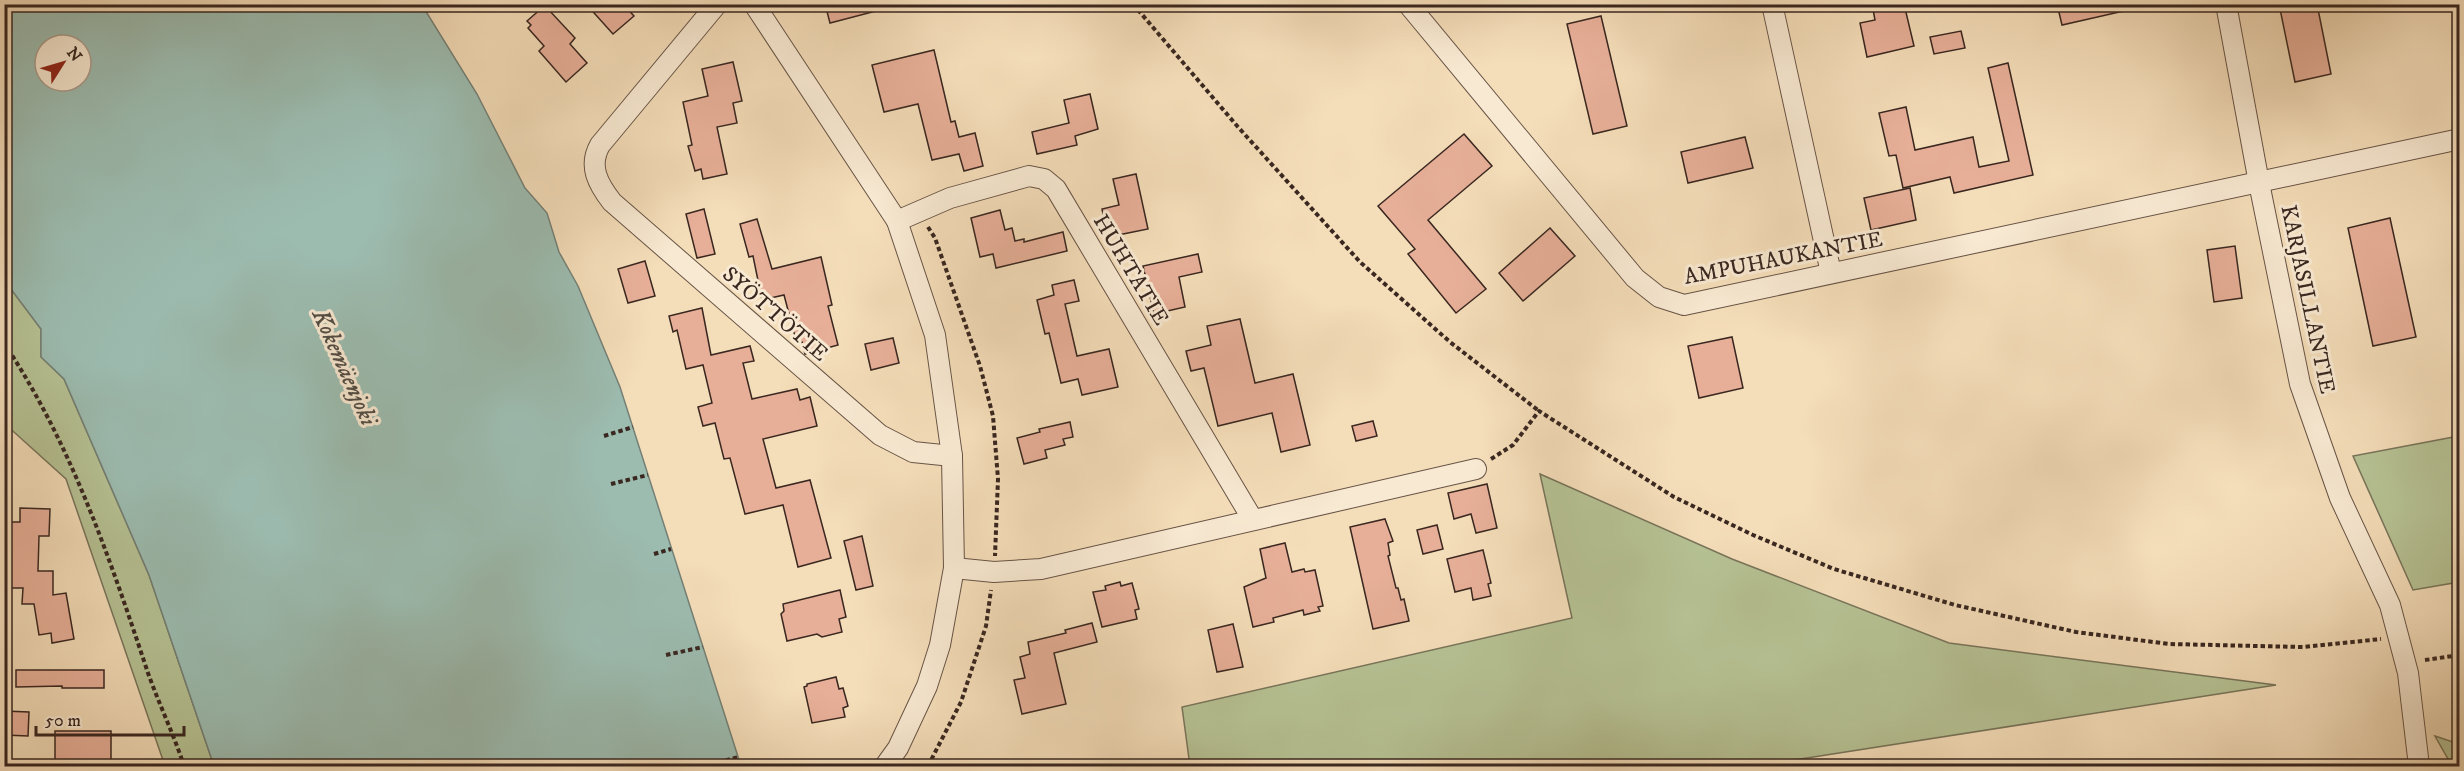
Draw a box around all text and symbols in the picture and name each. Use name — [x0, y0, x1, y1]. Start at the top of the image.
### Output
north arrow — [33, 33, 93, 93]
text: N — [62, 43, 86, 66]
street label: KARJASILLANTIE — [2274, 202, 2341, 396]
street label: HUHTATIE — [1087, 209, 1174, 330]
street label: AMPUHAUKANTIE — [1682, 226, 1885, 291]
street label: SYÖTTÖTIE — [717, 261, 833, 367]
water label: Kokemäenjoki — [305, 303, 384, 432]
scale bar — [36, 699, 184, 737]
text: 50 m — [45, 710, 81, 732]

